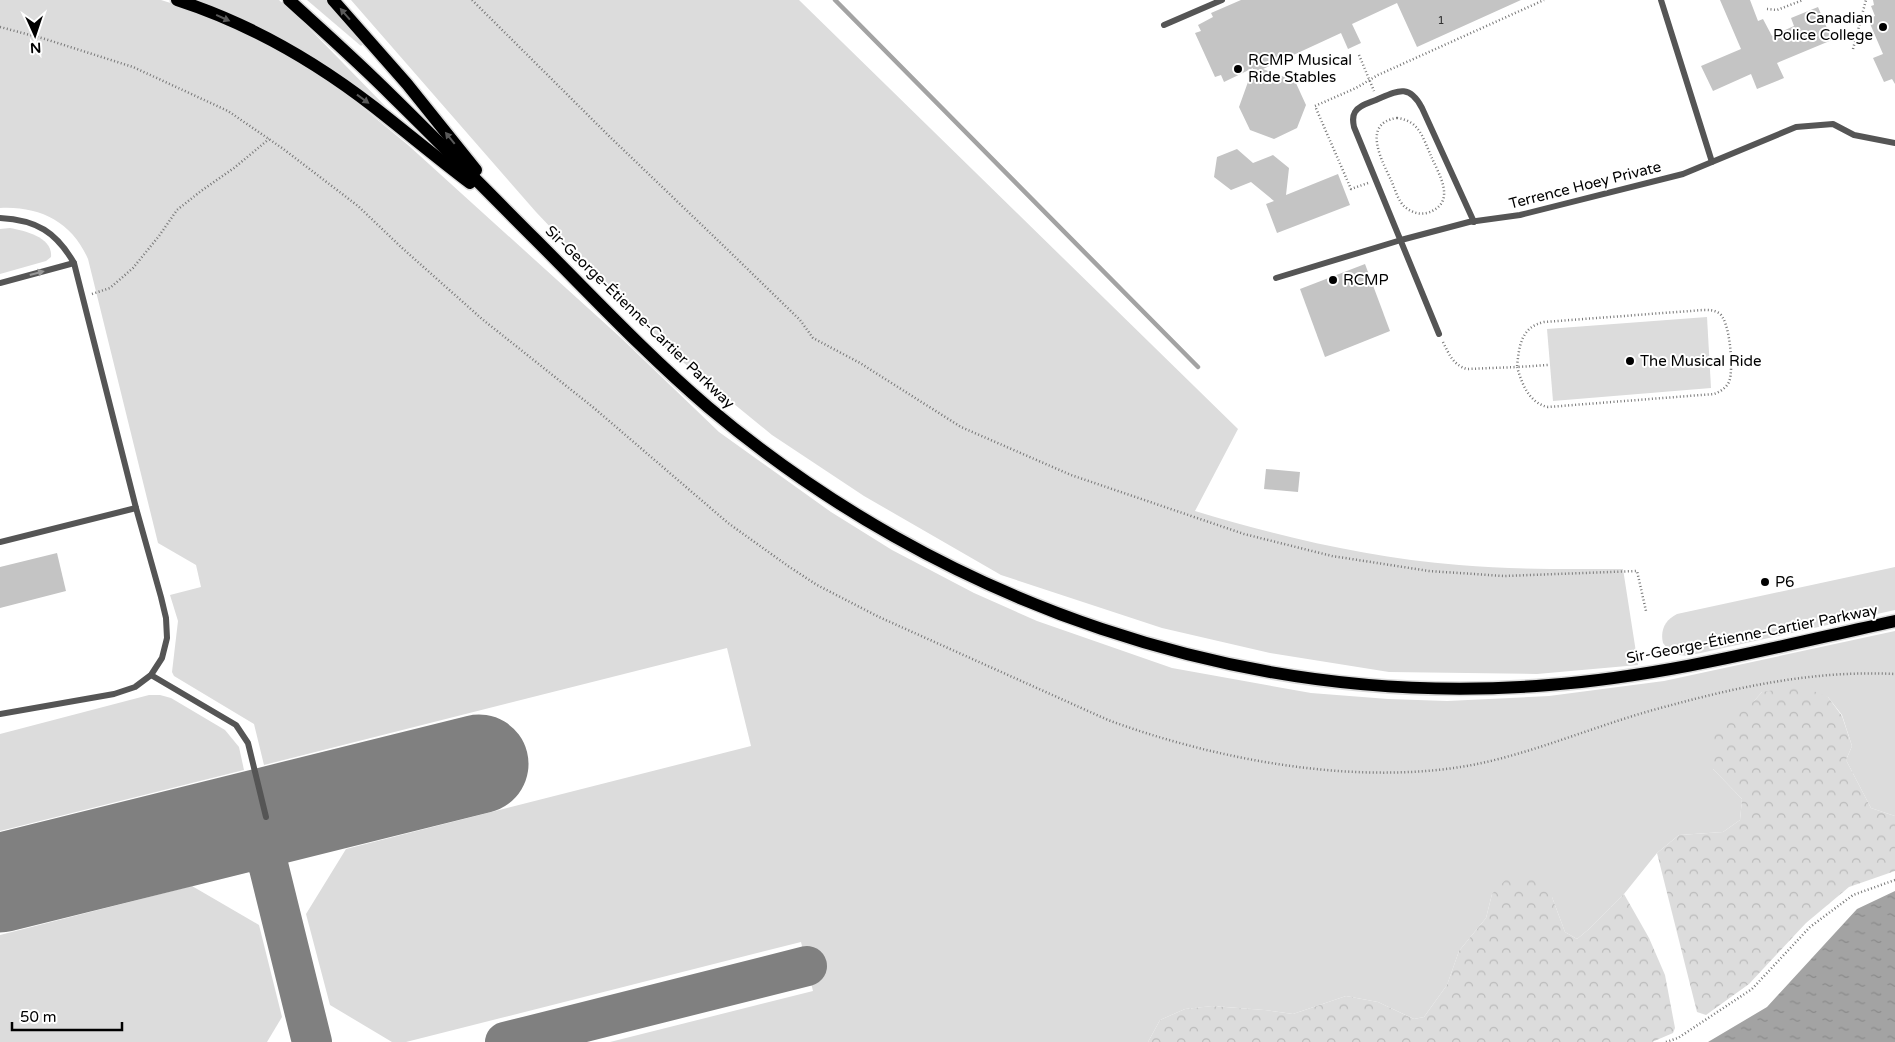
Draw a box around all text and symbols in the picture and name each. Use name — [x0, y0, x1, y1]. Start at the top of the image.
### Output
one-way arrow — [340, 8, 351, 20]
place label: Canadian Police College — [1773, 9, 1873, 44]
north arrow — [10, 10, 60, 60]
house number: 1 — [1437, 13, 1445, 27]
one-way arrow — [216, 14, 230, 22]
marker: Canadian Police College — [1877, 21, 1889, 33]
text: N — [30, 39, 42, 56]
place label: RCMP Musical Ride Stables — [1248, 51, 1352, 86]
marker: RCMP Musical Ride Stables — [1232, 63, 1244, 75]
one-way arrow — [356, 94, 370, 104]
one-way arrow — [444, 132, 455, 145]
street label: Terrence Hoey Private — [1507, 157, 1663, 213]
street label: Sir-George-Étienne-Cartier Parkway — [542, 222, 738, 412]
one-way arrow — [29, 269, 44, 277]
place label: RCMP — [1343, 271, 1389, 289]
marker: RCMP — [1327, 274, 1339, 286]
place label: The Musical Ride — [1640, 352, 1761, 370]
marker: The Musical Ride — [1624, 355, 1636, 367]
place label: P6 — [1775, 573, 1795, 591]
marker: P6 — [1759, 576, 1771, 588]
street label: Sir-George-Étienne-Cartier Parkway — [1625, 601, 1879, 667]
scale bar — [12, 1000, 122, 1032]
text: 50 m — [20, 1008, 57, 1026]

